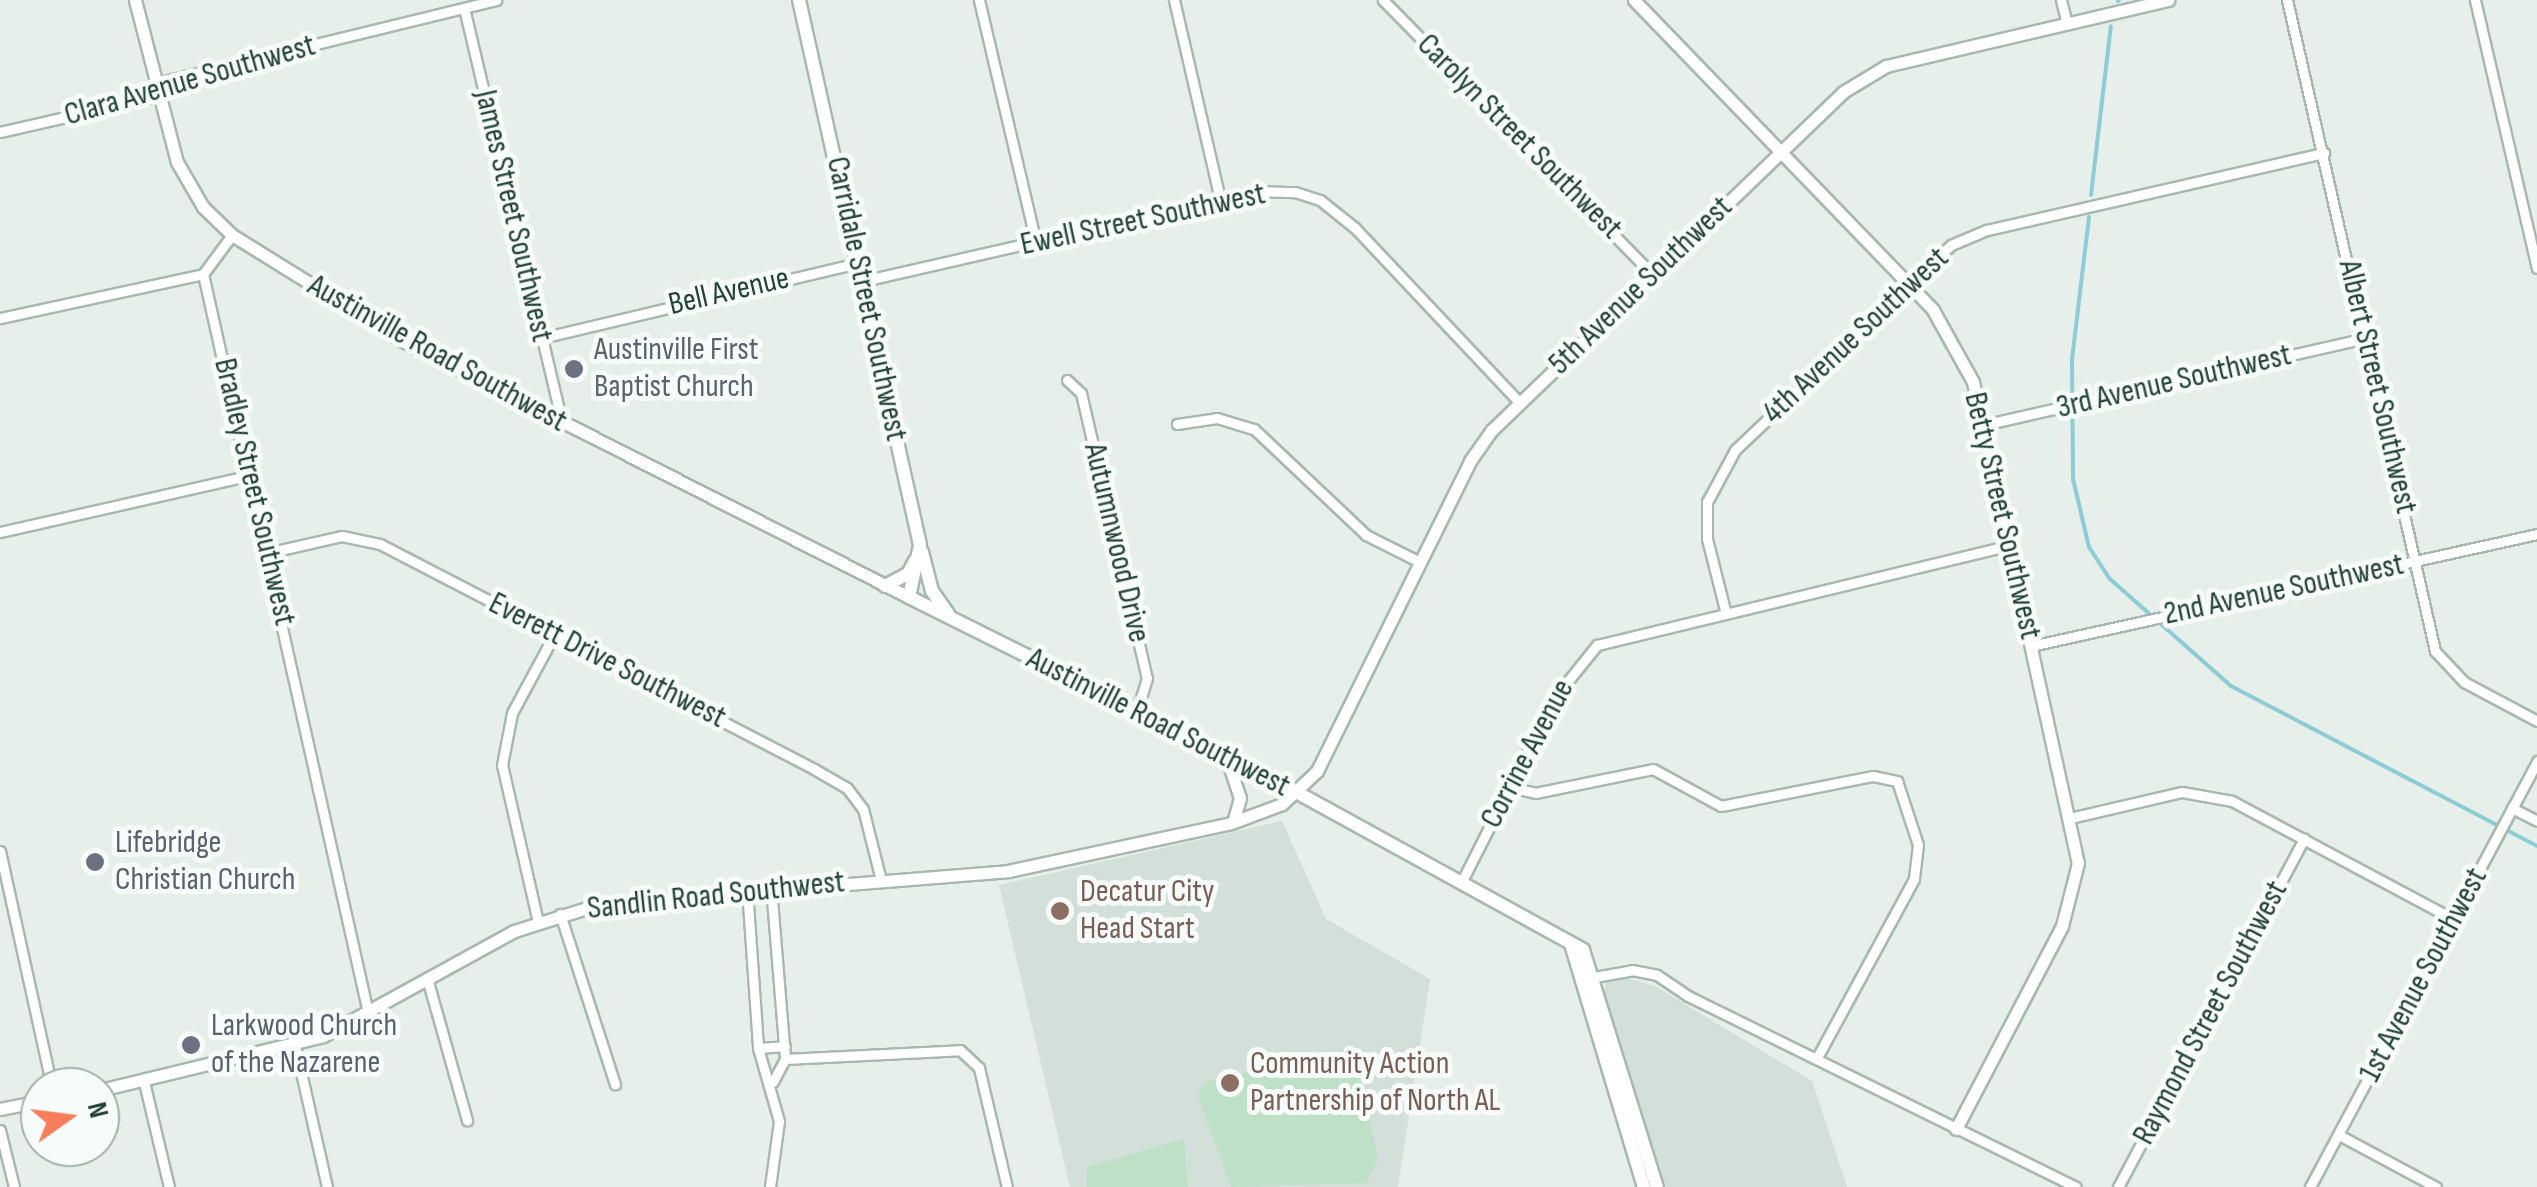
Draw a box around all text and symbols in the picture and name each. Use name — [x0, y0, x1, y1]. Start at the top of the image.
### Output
street label: Carolyn Street Southwest — [1408, 26, 1630, 248]
street label: Clara Avenue Southwest — [60, 27, 320, 135]
street label: James Street Southwest — [465, 86, 561, 346]
street label: Carridale Street Southwest — [817, 153, 915, 445]
street label: Ewell Street Southwest — [1017, 175, 1269, 265]
street label: 5th Avenue Southwest — [1541, 189, 1741, 383]
street label: 4th Avenue Southwest — [1755, 240, 1957, 432]
street label: Albert Street Southwest — [2329, 257, 2425, 517]
street label: Bell Avenue — [665, 260, 793, 324]
street label: Austinville Road Southwest — [301, 267, 573, 441]
place label: Austinville First Baptist Church — [594, 332, 759, 407]
street label: 3rd Avenue Southwest — [2053, 336, 2295, 428]
street label: Bradley Street Southwest — [205, 355, 303, 629]
marker: Austinville First Baptist Church — [563, 358, 585, 380]
street label: Betty Street Southwest — [1955, 389, 2049, 643]
street label: Autumnwood Drive — [1074, 440, 1158, 646]
street label: 2nd Avenue Southwest — [2161, 546, 2407, 634]
street label: Everett Drive Southwest — [482, 585, 732, 737]
street label: Austinville Road Southwest — [1020, 640, 1296, 806]
street label: Corrine Avenue — [1473, 673, 1583, 835]
place label: Lifebridge Christian Church — [115, 825, 295, 900]
marker: Lifebridge Christian Church — [84, 851, 106, 873]
street label: 1st Avenue Southwest — [2352, 862, 2496, 1088]
street label: Sandlin Road Southwest — [585, 863, 847, 929]
place label: Decatur City Head Start — [1080, 874, 1214, 949]
street label: Raymond Street Southwest — [2125, 875, 2297, 1151]
marker: Decatur City Head Start — [1049, 900, 1071, 922]
place label: Larkwood Church of the Nazarene — [211, 1008, 397, 1083]
marker: Larkwood Church of the Nazarene — [180, 1034, 202, 1056]
place label: Community Action Partnership of North AL — [1250, 1046, 1500, 1121]
north arrow — [20, 1067, 120, 1167]
marker: Community Action Partnership of North AL — [1219, 1072, 1241, 1094]
text: N — [80, 1099, 115, 1121]

